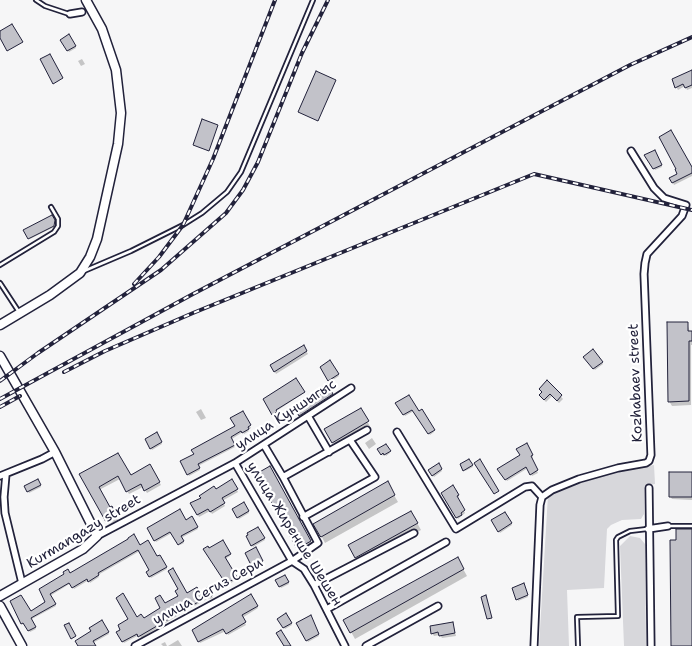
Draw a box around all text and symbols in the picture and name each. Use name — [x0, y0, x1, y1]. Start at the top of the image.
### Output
street label: Kozhabaev street — [626, 323, 646, 443]
street label: улица Куншыгыс — [232, 376, 340, 454]
street label: улица Жиренше Шешен — [243, 459, 345, 609]
street label: Kurmangazy street — [24, 491, 144, 573]
street label: улица Сегиз Сери — [150, 555, 266, 629]

